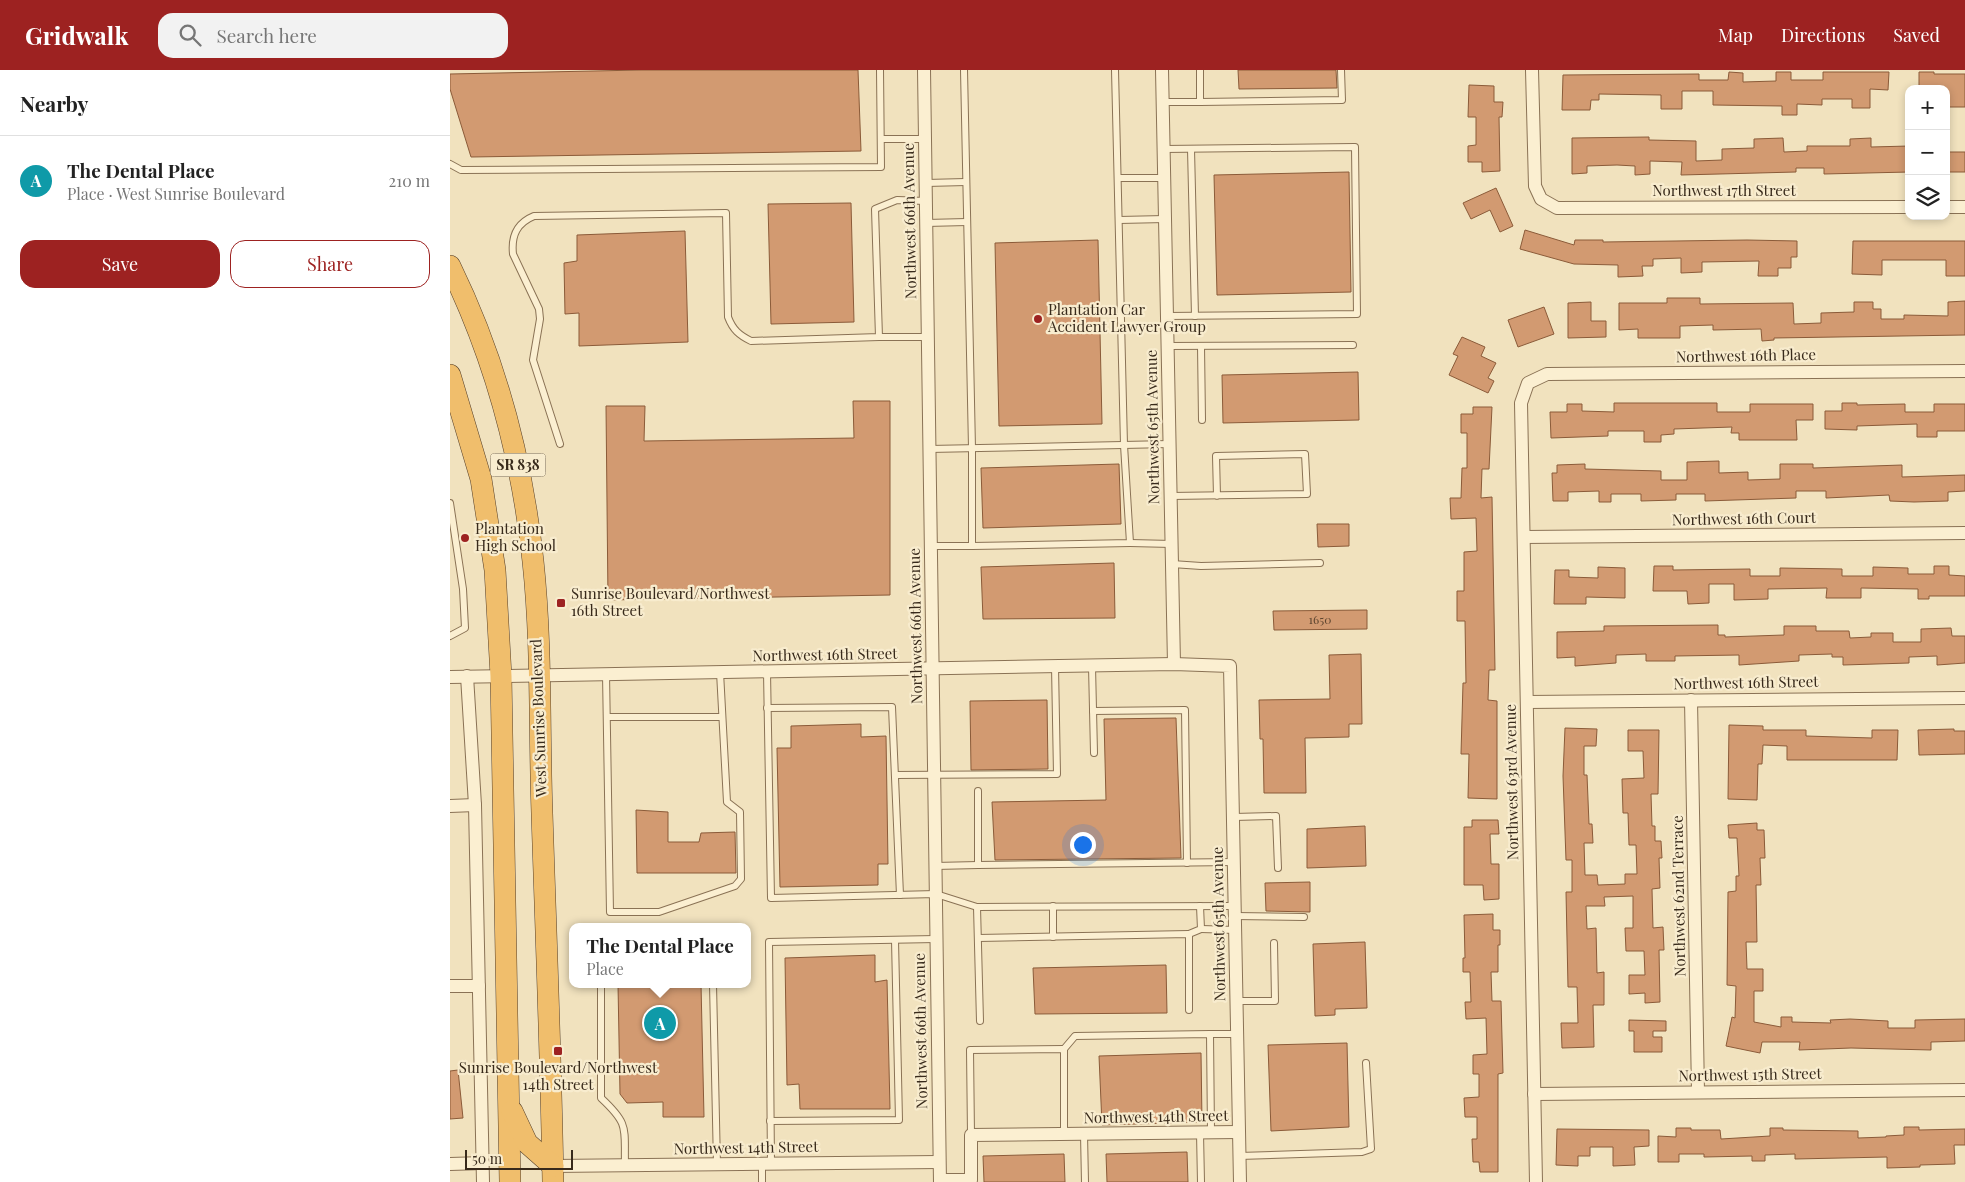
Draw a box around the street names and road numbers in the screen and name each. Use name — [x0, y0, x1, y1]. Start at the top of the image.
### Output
street label: Northwest 66th Avenue — [898, 143, 920, 299]
street label: Northwest 17th Street — [1652, 180, 1796, 200]
street label: Northwest 16th Place — [1676, 344, 1816, 366]
street label: Northwest 65th Avenue — [1141, 350, 1163, 504]
road number: SR 838 — [490, 454, 546, 476]
street label: Northwest 16th Court — [1672, 507, 1817, 529]
street label: Northwest 66th Avenue — [904, 548, 926, 704]
street label: West Sunrise Boulevard — [525, 638, 551, 798]
street label: Northwest 16th Street — [752, 643, 898, 665]
street label: Northwest 16th Street — [1673, 671, 1819, 693]
street label: Northwest 63rd Avenue — [1500, 704, 1522, 860]
street label: Northwest 62nd Terrace — [1667, 815, 1689, 977]
street label: Northwest 65th Avenue — [1207, 847, 1229, 1001]
street label: Northwest 66th Avenue — [909, 953, 931, 1109]
street label: Northwest 15th Street — [1678, 1063, 1823, 1085]
street label: Northwest 14th Street — [1083, 1105, 1229, 1127]
street label: Northwest 14th Street — [673, 1136, 819, 1158]

